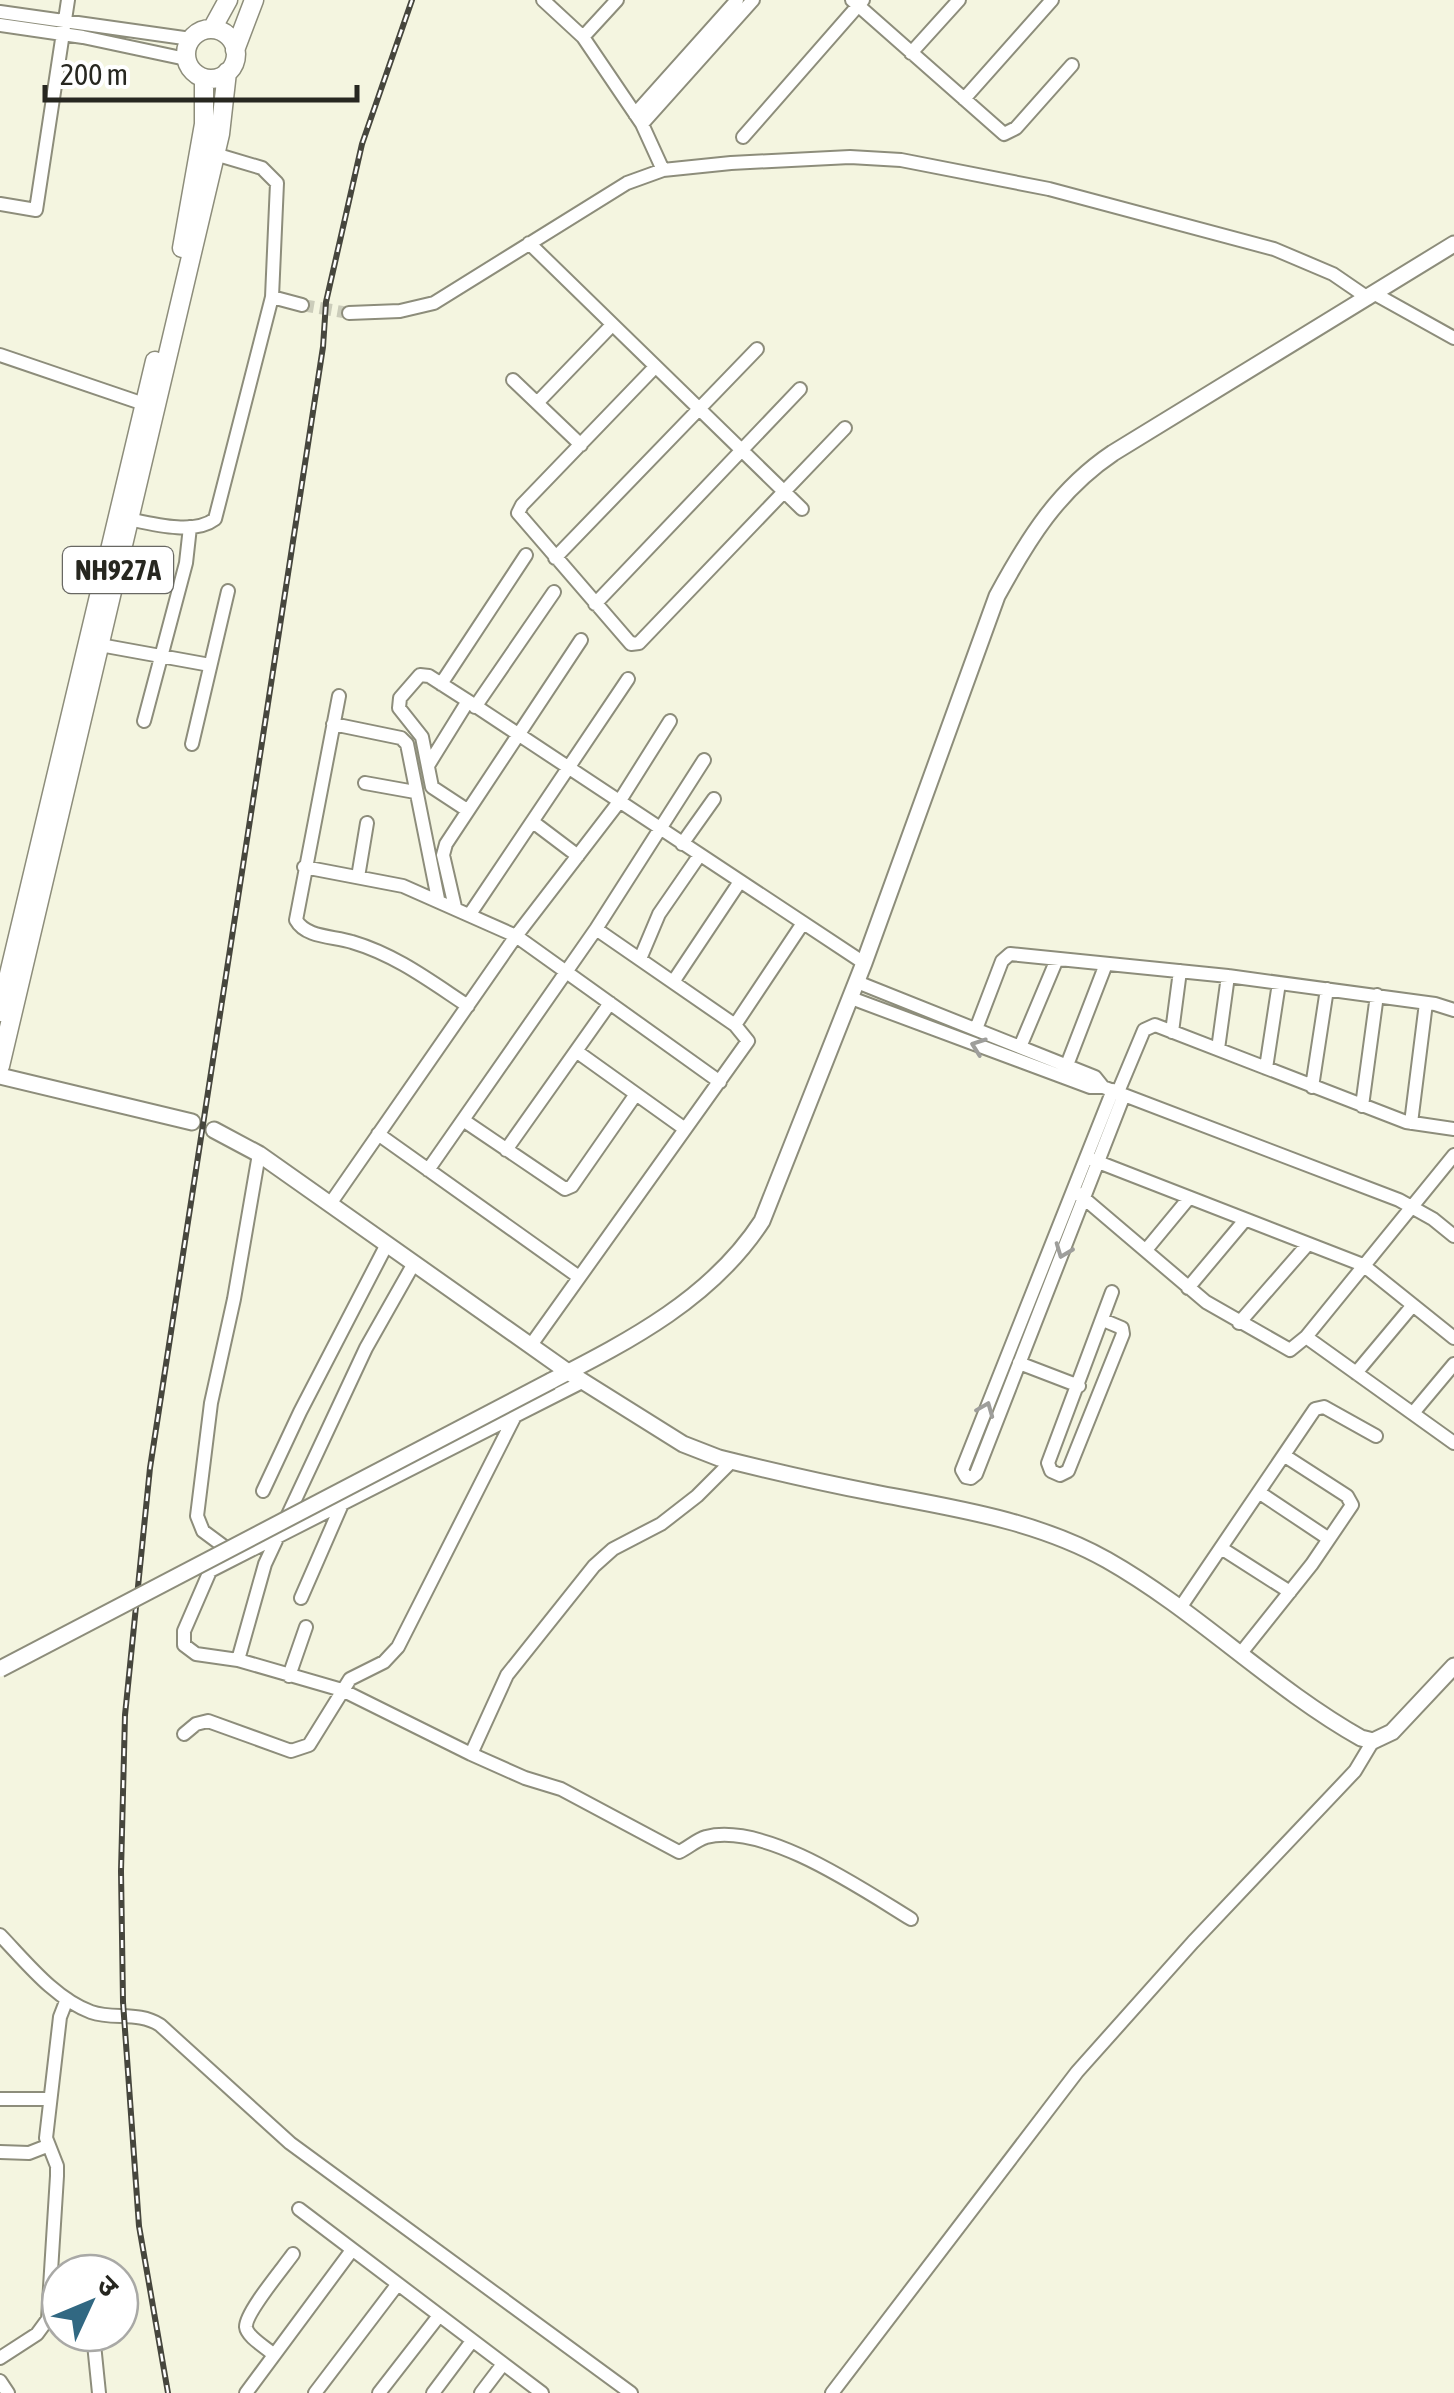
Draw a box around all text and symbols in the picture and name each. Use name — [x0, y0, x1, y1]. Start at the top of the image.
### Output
scale bar — [45, 40, 358, 102]
text: 200 m — [60, 57, 128, 91]
road number: NH927A — [63, 547, 173, 593]
one-way arrow — [971, 1037, 988, 1057]
one-way arrow — [1054, 1241, 1074, 1258]
one-way arrow — [974, 1401, 994, 1419]
north arrow — [40, 2253, 140, 2353]
text: उ — [91, 2269, 126, 2303]

